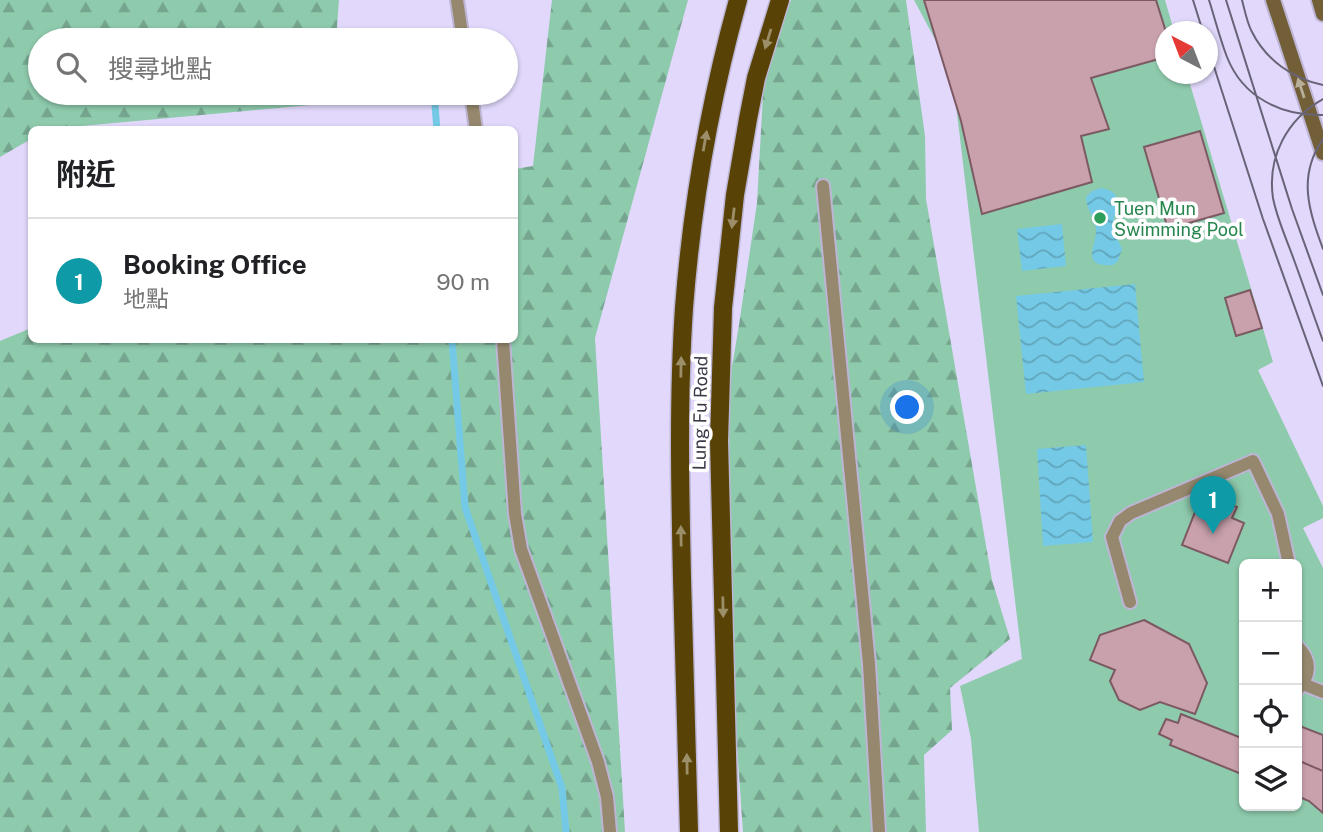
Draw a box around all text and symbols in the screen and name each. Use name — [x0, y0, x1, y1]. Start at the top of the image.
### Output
north arrow — [1155, 21, 1218, 84]
search box — [28, 28, 518, 105]
one-way arrow — [762, 29, 772, 50]
icon: search — [52, 48, 90, 86]
text: 搜尋地點 — [108, 53, 212, 84]
one-way arrow — [1295, 78, 1306, 99]
one-way arrow — [700, 130, 711, 152]
text: 附近 — [56, 156, 116, 192]
place label: Tuen Mun Swimming Pool — [1114, 198, 1244, 240]
one-way arrow — [727, 207, 738, 229]
marker: Tuen Mun Swimming Pool — [1092, 210, 1108, 226]
text: Booking Office — [123, 249, 307, 280]
text: 1 — [74, 268, 84, 295]
text: 90 m — [436, 268, 490, 295]
text: 地點 — [123, 285, 169, 312]
street label: Lung Fu Road — [688, 355, 712, 471]
one-way arrow — [676, 356, 687, 378]
your location — [890, 390, 924, 424]
pin: 1 — [1190, 476, 1236, 534]
one-way arrow — [676, 525, 687, 547]
map controls — [1239, 559, 1302, 811]
button: + — [1239, 559, 1302, 622]
one-way arrow — [717, 597, 729, 619]
button: − — [1239, 622, 1302, 685]
button: locate — [1239, 685, 1302, 748]
button: layers — [1239, 748, 1302, 811]
one-way arrow — [682, 753, 693, 775]

